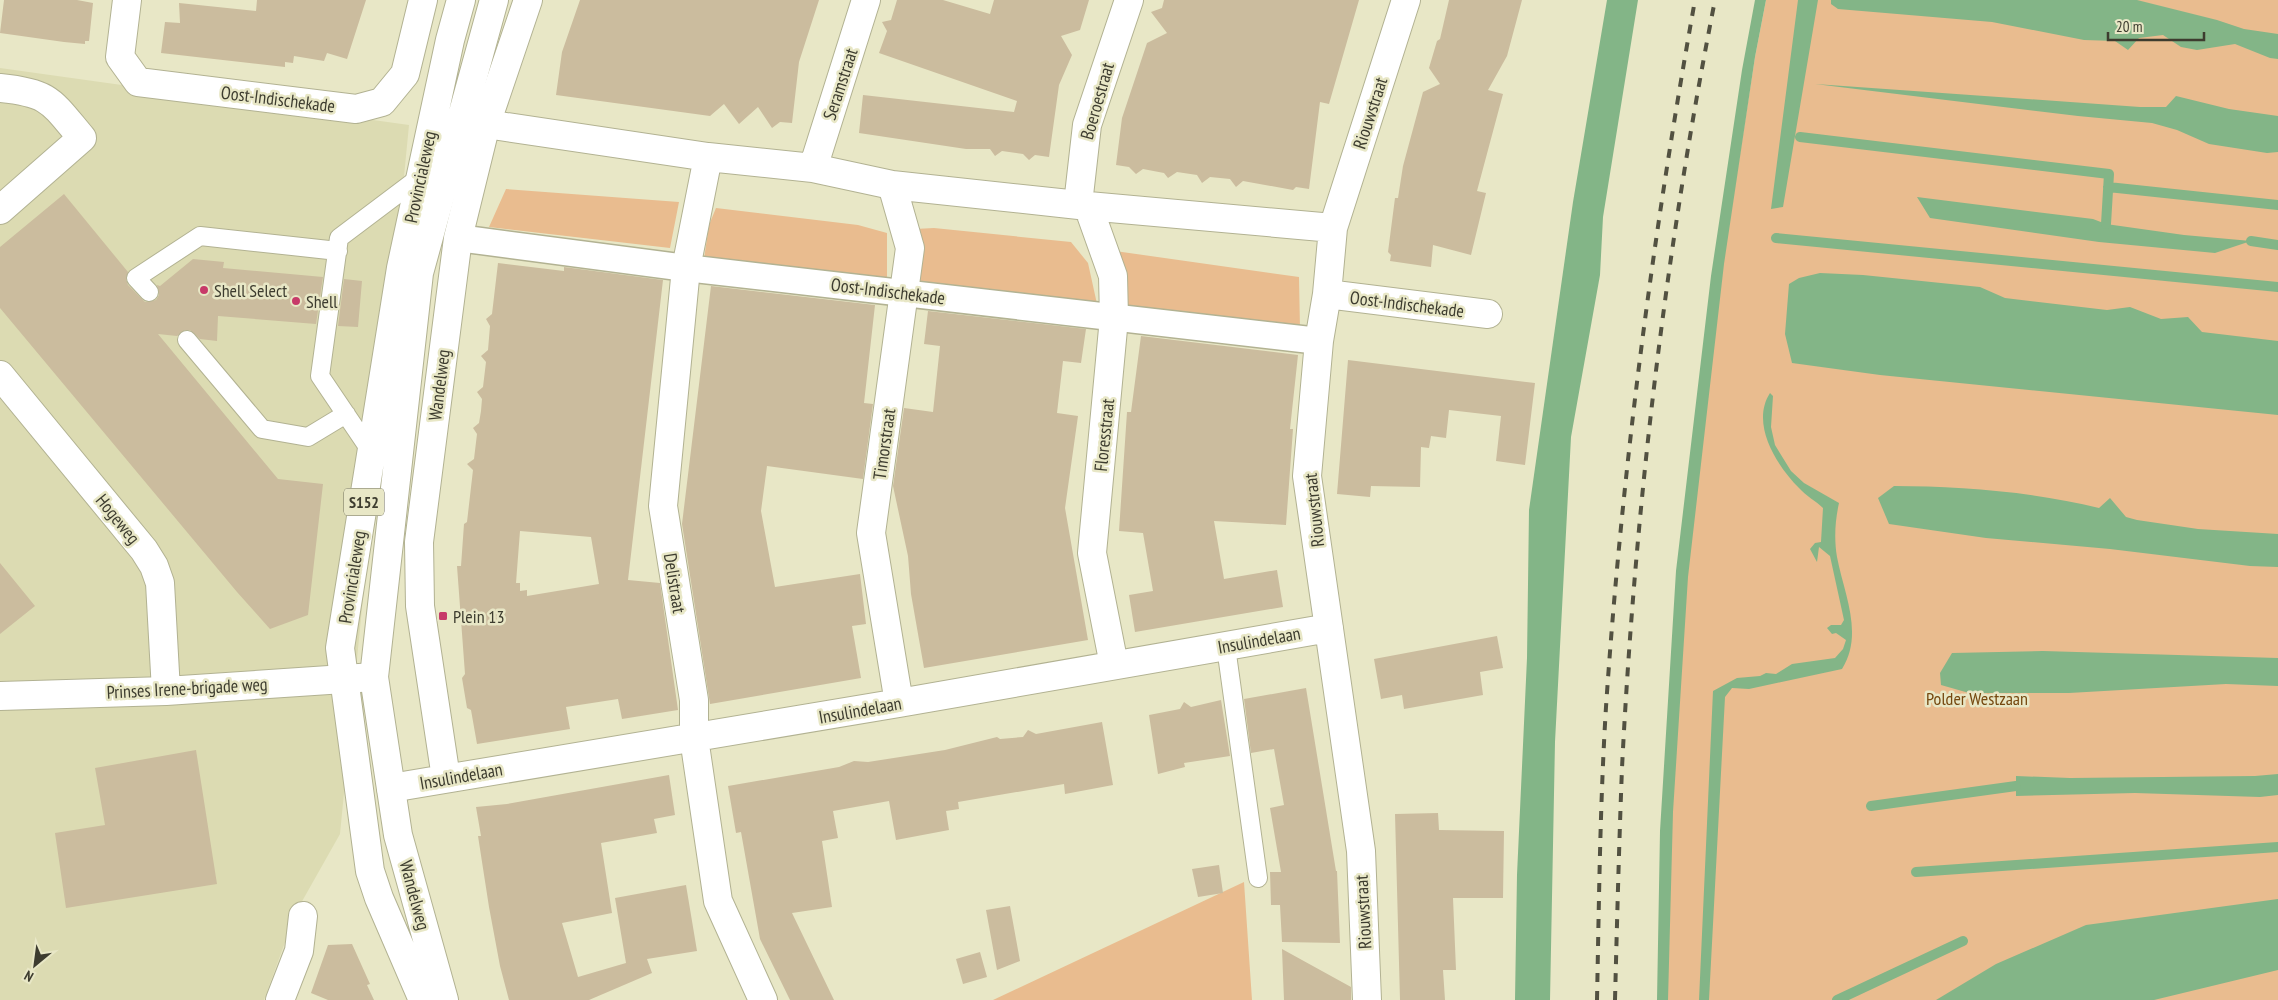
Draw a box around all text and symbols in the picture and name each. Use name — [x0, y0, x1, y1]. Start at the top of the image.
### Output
scale bar — [2108, 10, 2204, 42]
text: 20 m — [2116, 17, 2142, 36]
street label: Seramstraat — [818, 45, 862, 123]
street label: Boeroestraat — [1075, 60, 1119, 142]
street label: Riouwstraat — [1348, 74, 1392, 152]
street label: Oost-Indischekade — [220, 81, 336, 117]
street label: Provincialeweg — [399, 129, 441, 225]
street label: Oost-Indischekade — [830, 273, 946, 309]
place label: Shell Select — [214, 279, 287, 302]
marker: Shell Select — [198, 284, 210, 296]
street label: Oost-Indischekade — [1349, 286, 1465, 322]
place label: Shell — [306, 290, 338, 313]
marker: Shell — [290, 295, 302, 307]
street label: Wandelweg — [423, 348, 455, 422]
street label: Floresstraat — [1089, 397, 1119, 473]
street label: Timorstraat — [868, 407, 900, 481]
street label: Riouwstraat — [1299, 472, 1329, 548]
road number: S152 — [344, 488, 384, 516]
street label: Hogeweg — [91, 489, 145, 549]
street label: Provincialeweg — [333, 529, 371, 625]
street label: Delistraat — [659, 551, 691, 615]
place label: Plein 13 — [453, 605, 505, 628]
marker: Plein 13 — [437, 610, 449, 622]
street label: Insulindelaan — [1216, 621, 1302, 659]
street label: Prinses Irene-brigade weg — [106, 672, 268, 704]
park label: Polder Westzaan — [1926, 687, 2028, 710]
street label: Insulindelaan — [817, 691, 903, 729]
street label: Insulindelaan — [418, 757, 504, 795]
street label: Wandelweg — [395, 857, 435, 933]
street label: Riouwstraat — [1350, 874, 1376, 950]
north arrow — [10, 940, 60, 990]
text: N — [21, 967, 36, 986]

